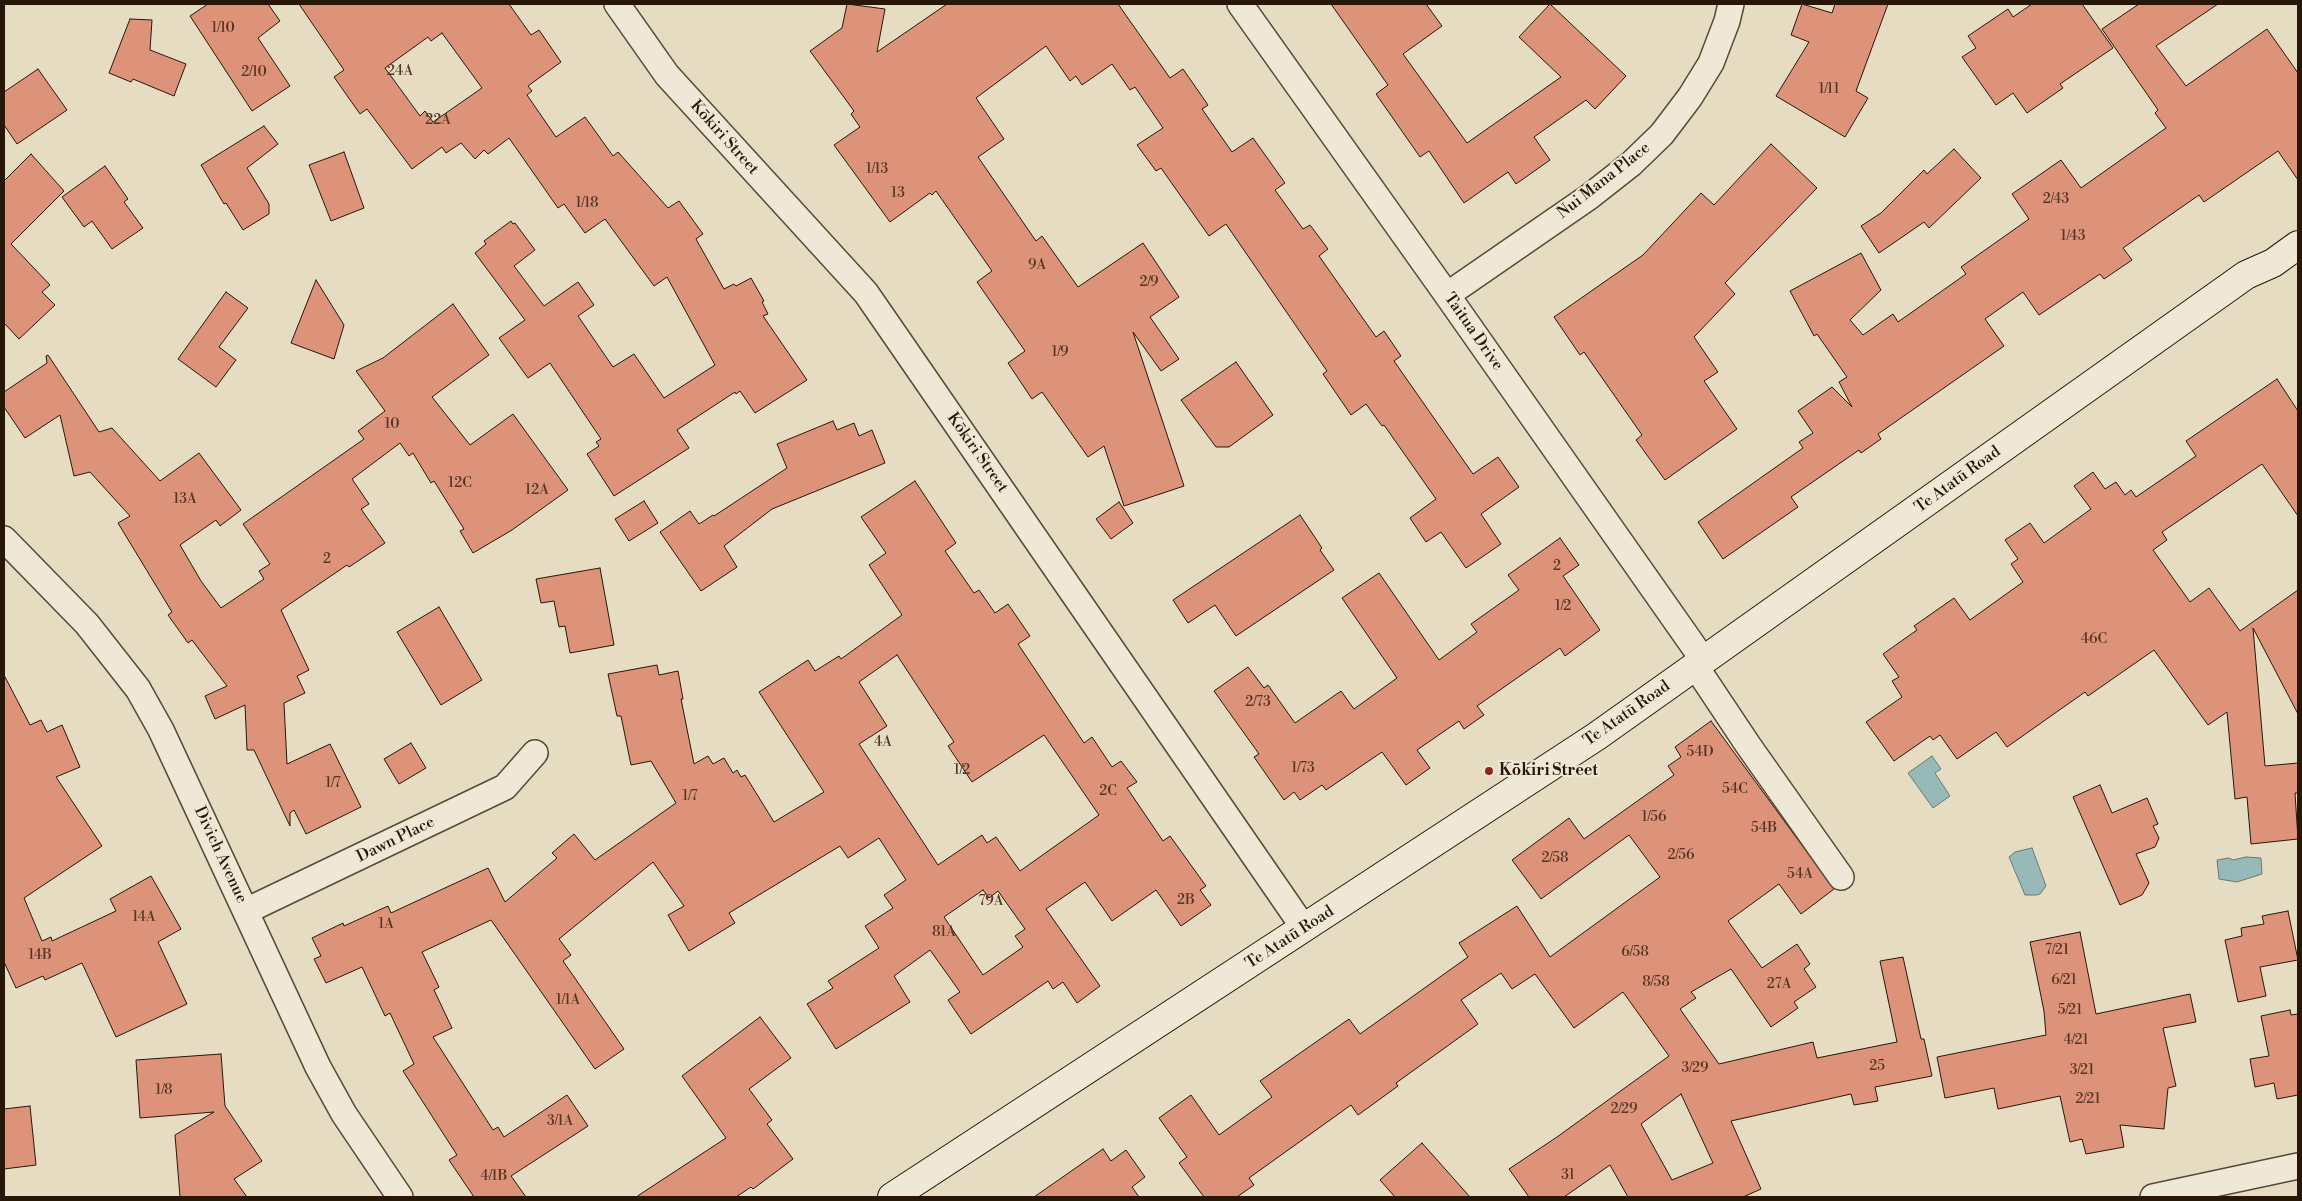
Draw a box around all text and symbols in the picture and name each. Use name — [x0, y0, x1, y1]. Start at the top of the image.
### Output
house number: 1/10 — [211, 21, 235, 37]
house number: 24A — [387, 64, 413, 80]
house number: 2/10 — [241, 65, 267, 81]
house number: 1/11 — [1818, 82, 1840, 98]
street label: Kōkiri Street — [686, 97, 762, 179]
house number: 22A — [425, 113, 451, 129]
street label: Nui Mana Place — [1554, 139, 1654, 223]
house number: 1/13 — [866, 162, 888, 178]
house number: 13 — [891, 186, 905, 202]
house number: 2/43 — [2043, 192, 2069, 208]
house number: 1/18 — [575, 196, 599, 212]
house number: 1/43 — [2061, 229, 2085, 245]
house number: 9A — [1028, 258, 1046, 274]
house number: 2/9 — [1139, 275, 1159, 291]
street label: Taitua Drive — [1439, 289, 1507, 375]
house number: 1/9 — [1051, 345, 1069, 361]
street label: Kōkiri Street — [942, 409, 1012, 497]
house number: 10 — [385, 417, 399, 433]
street label: Te Atatū Road — [1911, 442, 2005, 518]
house number: 12C — [448, 476, 472, 492]
house number: 12A — [525, 483, 549, 499]
house number: 13A — [173, 492, 197, 508]
house number: 2 — [323, 552, 331, 568]
house number: 2 — [1553, 559, 1561, 575]
house number: 1/2 — [1555, 599, 1571, 615]
house number: 46C — [2081, 632, 2107, 648]
street label: Te Atatū Road — [1580, 677, 1674, 751]
house number: 2/73 — [1245, 695, 1271, 711]
house number: 4A — [874, 735, 892, 751]
house number: 54D — [1686, 745, 1714, 761]
house number: 1/73 — [1291, 761, 1315, 777]
place label: Kōkiri Street — [1499, 761, 1598, 781]
house number: 1/2 — [954, 763, 970, 779]
marker: Kōkiri Street — [1483, 765, 1495, 777]
house number: 1/7 — [325, 776, 341, 792]
house number: 54C — [1722, 782, 1748, 798]
house number: 2C — [1099, 784, 1117, 800]
house number: 1/7 — [682, 789, 698, 805]
street label: Divich Avenue — [189, 804, 251, 906]
house number: 1/56 — [1642, 810, 1666, 826]
street label: Dawn Place — [354, 813, 438, 867]
house number: 54B — [1751, 821, 1777, 837]
house number: 2/56 — [1668, 848, 1694, 864]
house number: 2/58 — [1542, 851, 1568, 867]
house number: 54A — [1787, 867, 1813, 883]
house number: 2B — [1177, 893, 1195, 909]
house number: 79A — [979, 894, 1003, 910]
street label: Te Atatū Road — [1242, 902, 1338, 974]
house number: 14A — [132, 910, 156, 926]
house number: 1A — [378, 917, 394, 933]
house number: 81A — [932, 925, 956, 941]
house number: 7/21 — [2045, 943, 2069, 959]
house number: 6/58 — [1621, 945, 1649, 961]
house number: 14B — [28, 948, 52, 964]
house number: 6/21 — [2051, 973, 2077, 989]
house number: 8/58 — [1642, 975, 1670, 991]
house number: 27A — [1767, 977, 1791, 993]
house number: 1/1A — [556, 993, 580, 1009]
house number: 5/21 — [2058, 1003, 2082, 1019]
house number: 4/21 — [2063, 1033, 2089, 1049]
house number: 25 — [1869, 1059, 1885, 1075]
house number: 3/29 — [1682, 1061, 1708, 1077]
house number: 3/21 — [2070, 1063, 2094, 1079]
house number: 1/8 — [155, 1083, 173, 1099]
house number: 2/21 — [2076, 1092, 2100, 1108]
house number: 2/29 — [1610, 1102, 1638, 1118]
house number: 3/1A — [547, 1114, 573, 1130]
house number: 31 — [1561, 1168, 1575, 1184]
house number: 4/1B — [481, 1169, 507, 1185]

